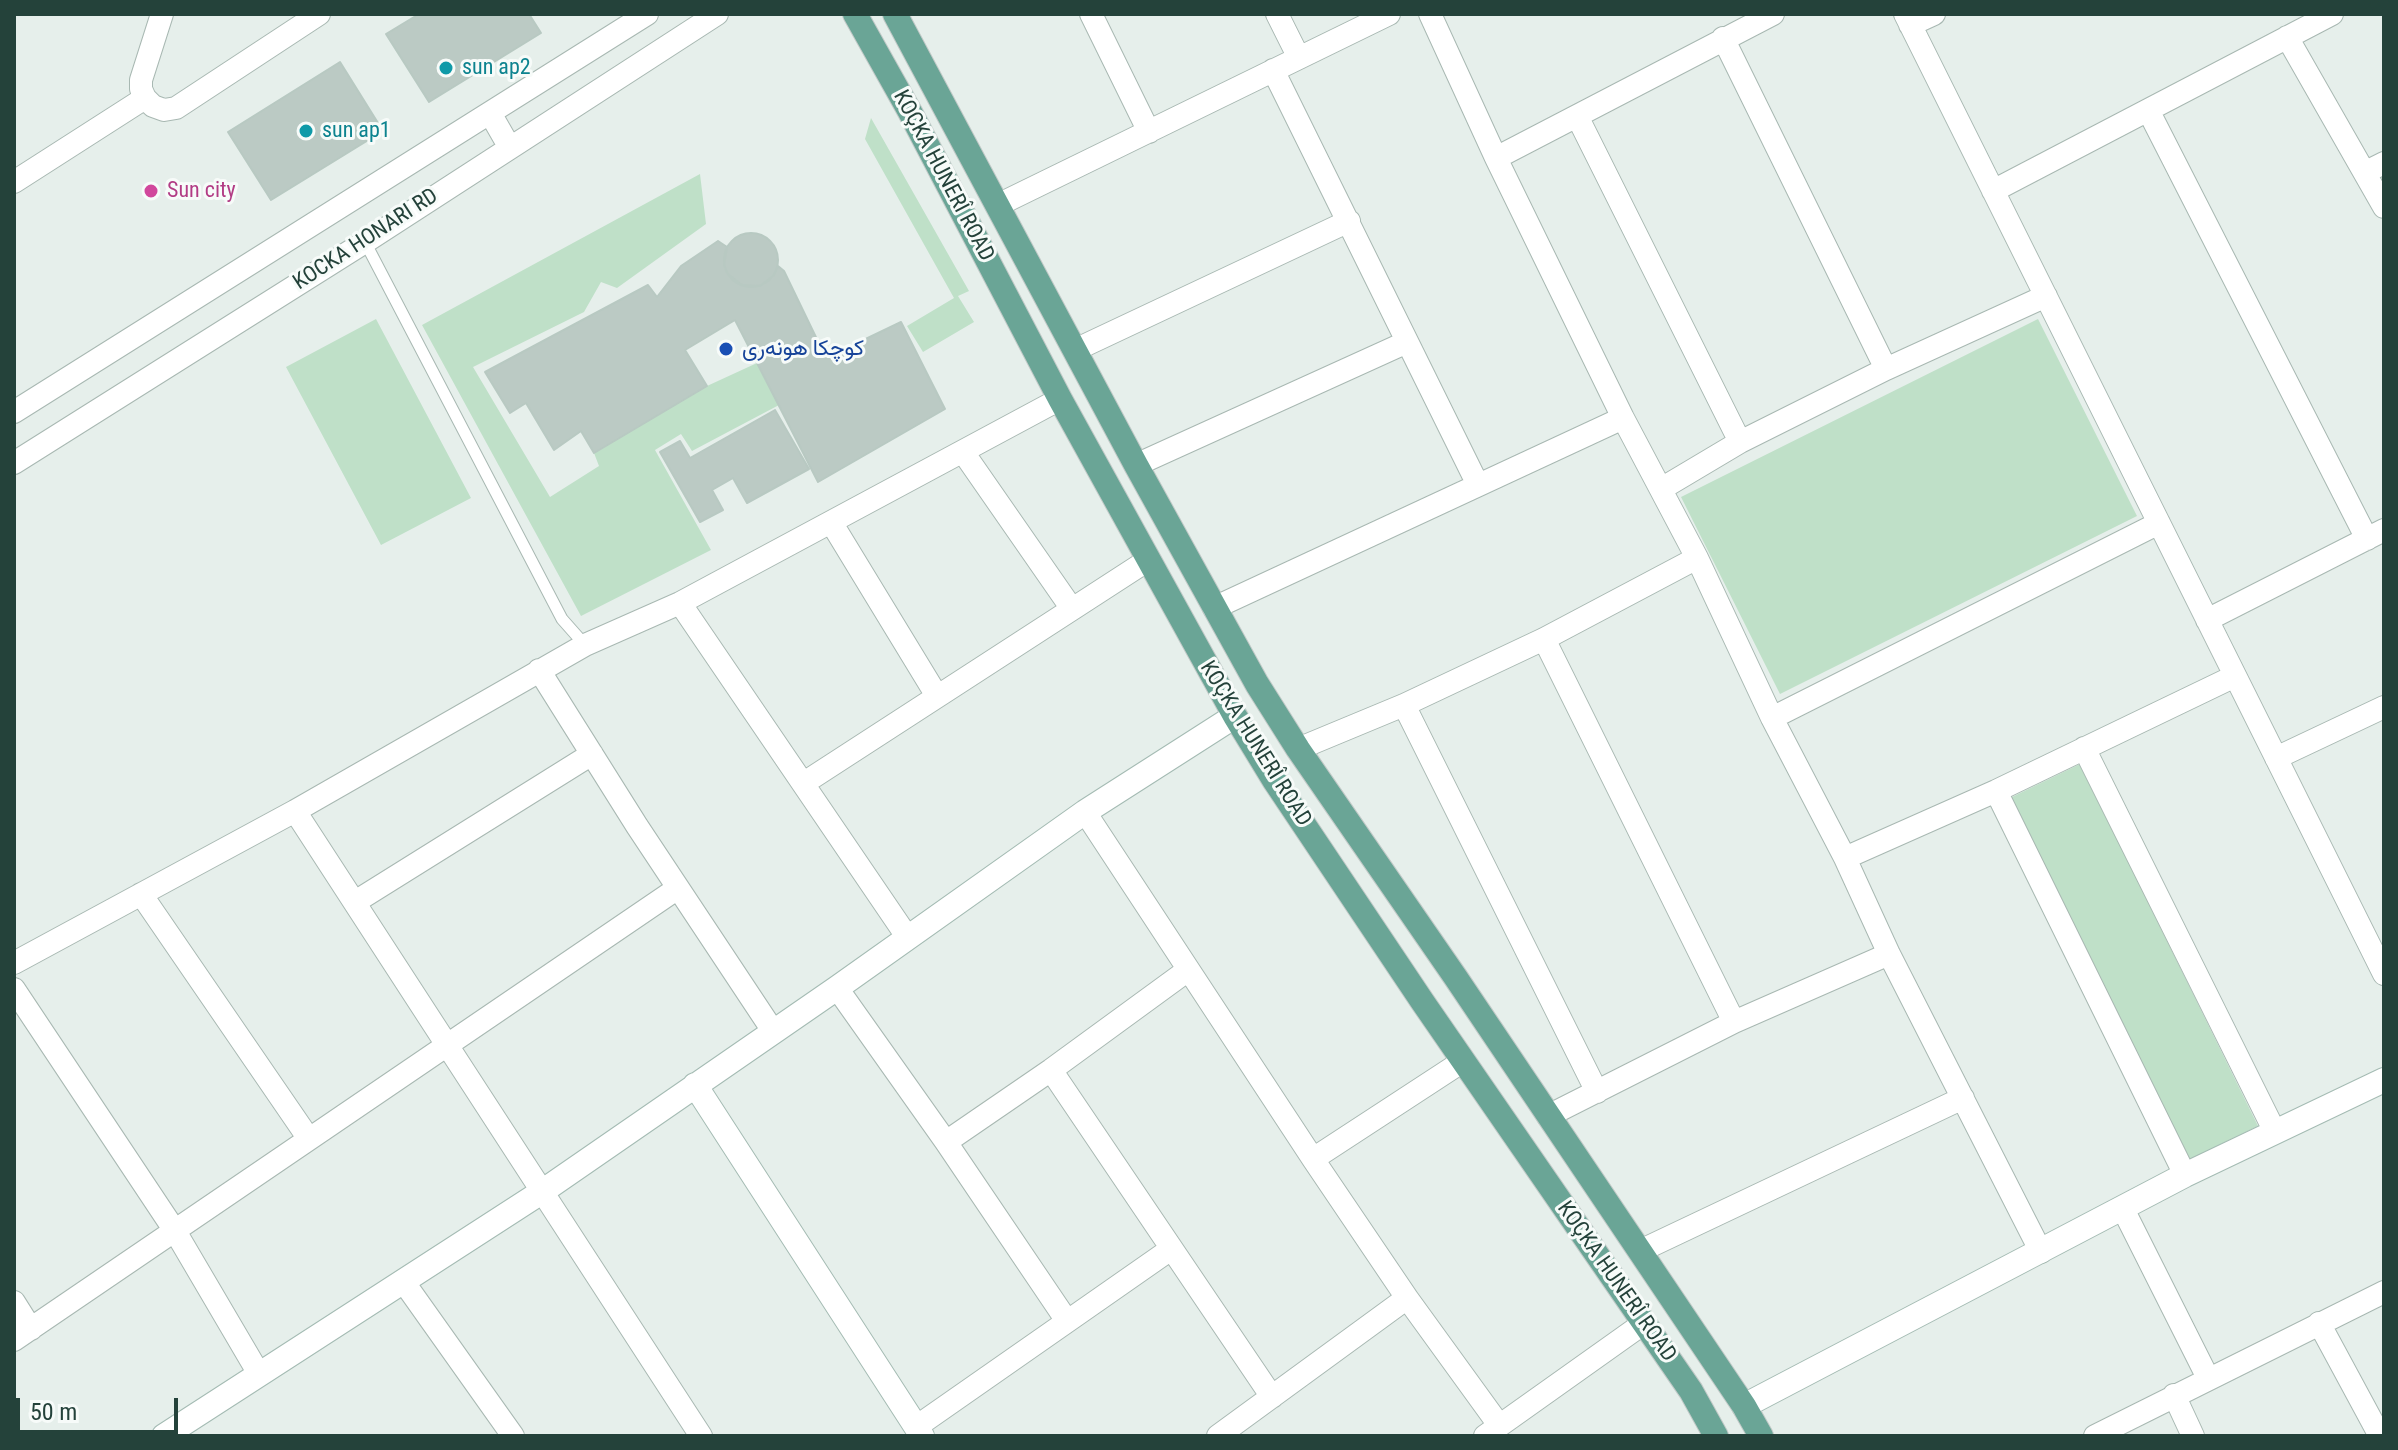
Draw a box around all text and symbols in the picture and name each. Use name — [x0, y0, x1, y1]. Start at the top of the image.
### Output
place label: sun ap2 — [462, 55, 531, 81]
marker: sun ap2 — [437, 59, 455, 77]
street label: KOÇKA HUNERÎ ROAD — [887, 86, 999, 266]
place label: sun ap1 — [322, 118, 391, 144]
marker: sun ap1 — [297, 122, 315, 140]
place label: Sun city — [167, 178, 236, 204]
marker: Sun city — [142, 182, 160, 200]
street label: KOCKA HONARI RD — [289, 183, 443, 297]
place label: كوچكا هونەری — [742, 336, 864, 362]
marker: كوچكا هونەری — [717, 340, 735, 358]
street label: KOÇKA HUNERÎ ROAD — [1194, 657, 1316, 831]
street label: KOÇKA HUNERÎ ROAD — [1551, 1197, 1681, 1367]
scale bar — [20, 1382, 182, 1432]
text: 50 m — [30, 1398, 77, 1426]

